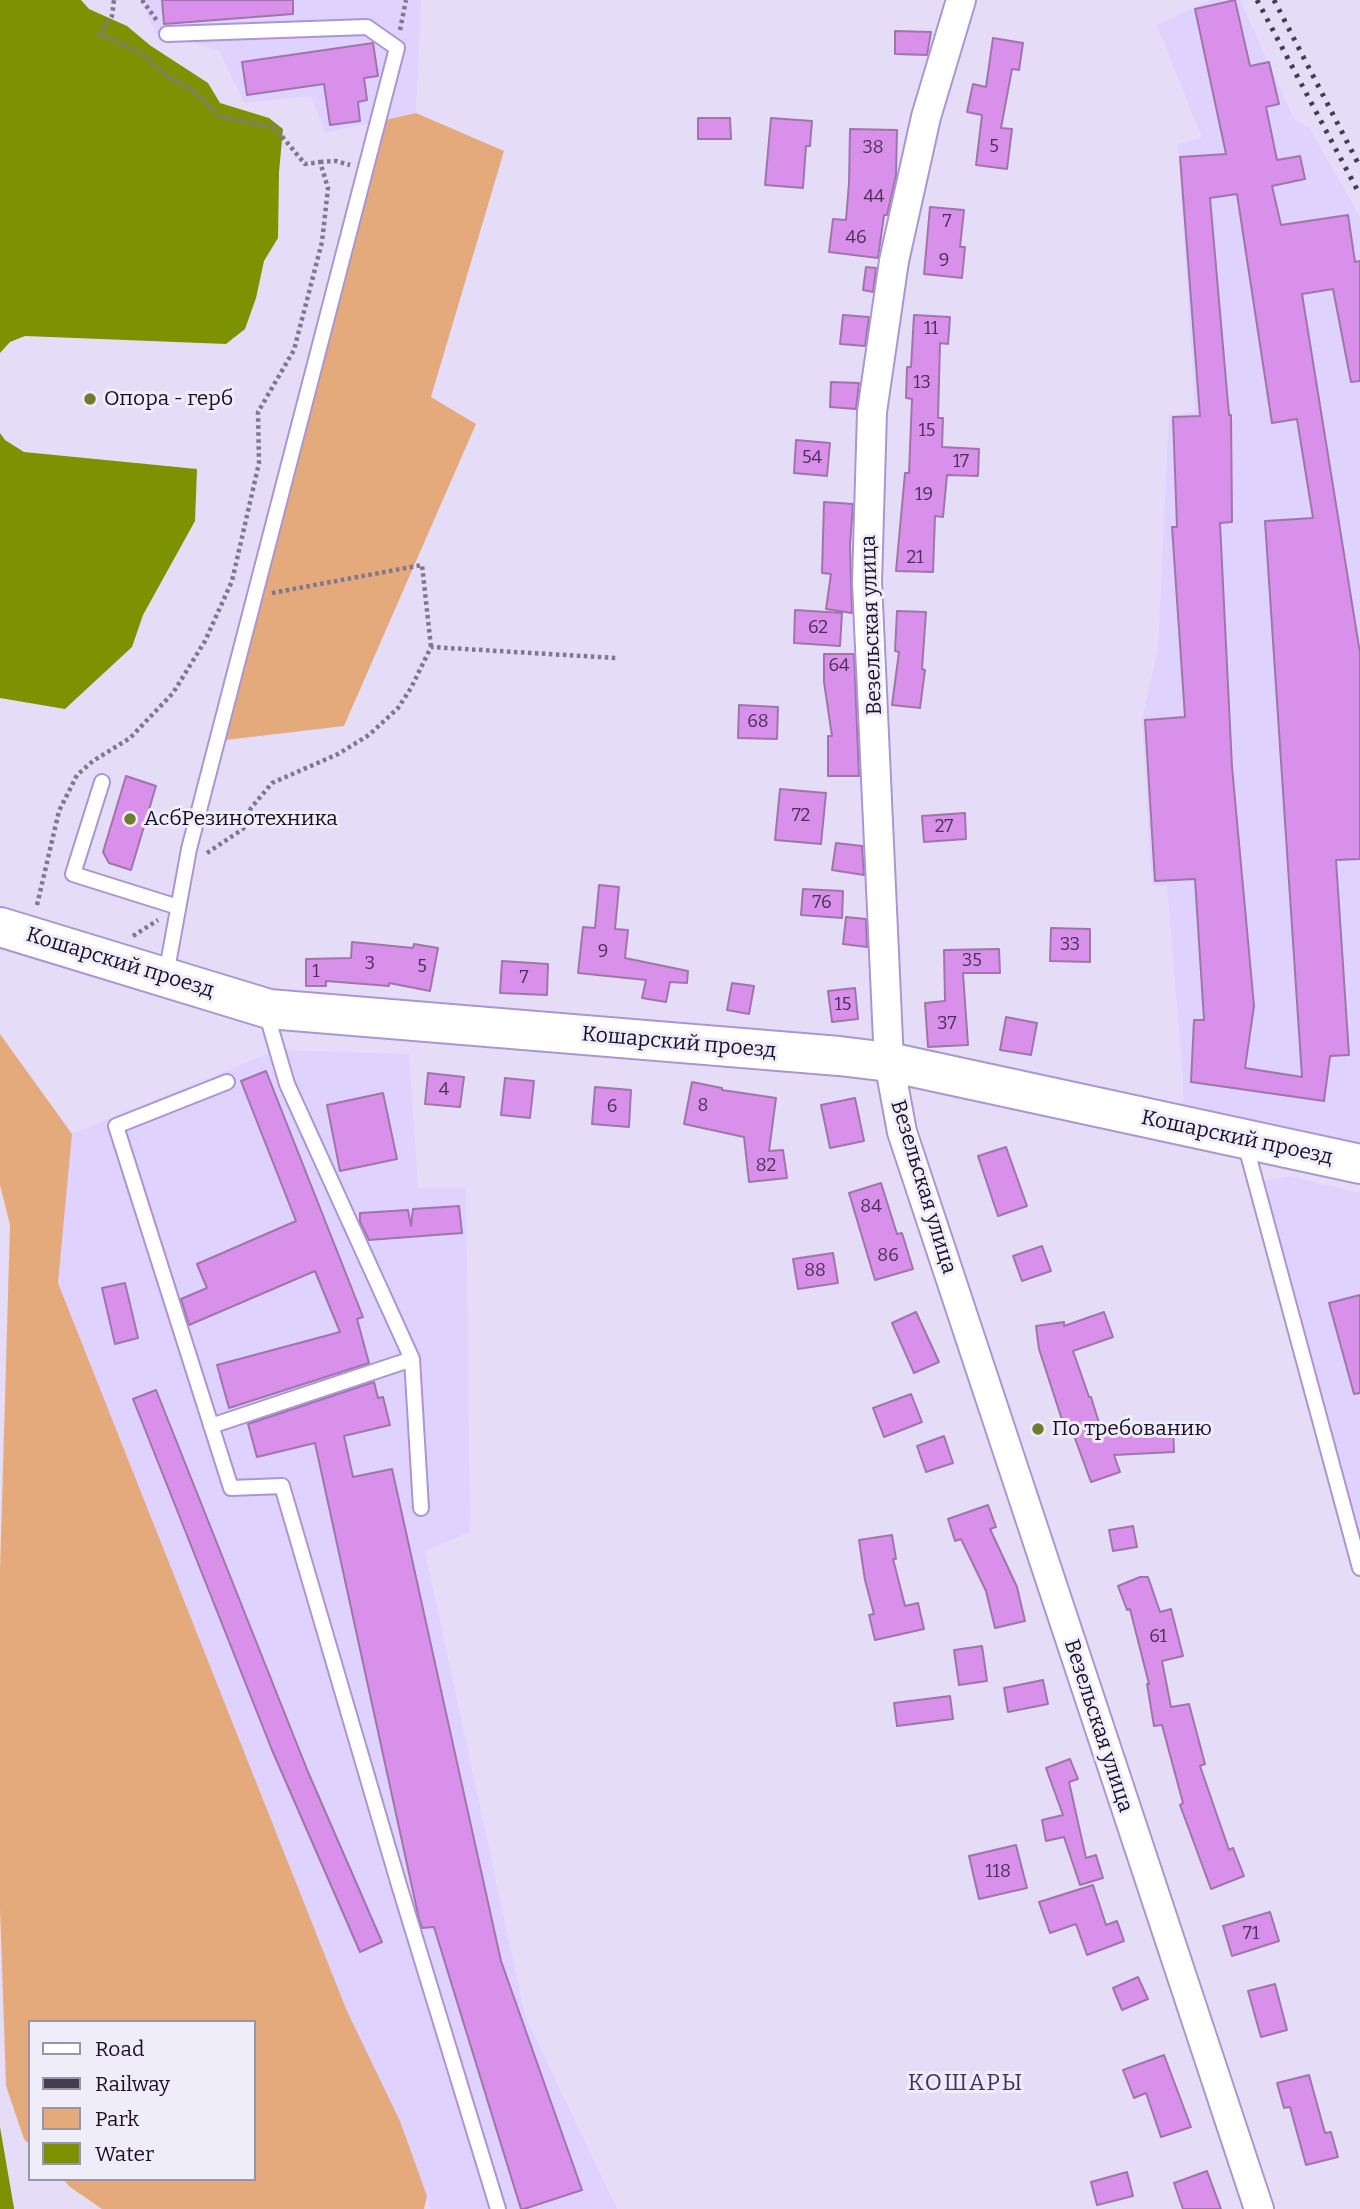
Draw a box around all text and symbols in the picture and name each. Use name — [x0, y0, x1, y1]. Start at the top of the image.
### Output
house number: 5 — [989, 136, 999, 158]
house number: 38 — [862, 137, 884, 159]
house number: 44 — [863, 186, 885, 208]
house number: 7 — [942, 211, 952, 233]
house number: 46 — [845, 227, 867, 249]
house number: 9 — [939, 250, 949, 272]
house number: 11 — [924, 318, 938, 340]
house number: 13 — [913, 372, 931, 394]
place label: Опора - герб — [104, 386, 233, 412]
marker: Опора - герб — [82, 391, 98, 407]
house number: 15 — [919, 420, 935, 442]
house number: 54 — [802, 447, 822, 469]
house number: 17 — [953, 451, 969, 473]
house number: 19 — [915, 484, 933, 506]
street label: Везельская улица — [856, 534, 888, 716]
house number: 21 — [906, 547, 924, 569]
house number: 62 — [808, 617, 828, 639]
house number: 64 — [828, 655, 850, 677]
house number: 68 — [747, 711, 769, 733]
house number: 72 — [792, 805, 810, 827]
place label: АсбРезинотехника — [144, 806, 338, 832]
marker: АсбРезинотехника — [122, 811, 138, 827]
house number: 27 — [935, 816, 953, 838]
house number: 76 — [812, 892, 832, 914]
street label: Кошарский проезд — [23, 922, 217, 1004]
house number: 33 — [1060, 934, 1080, 956]
house number: 9 — [598, 941, 608, 963]
house number: 35 — [962, 950, 982, 972]
house number: 3 — [365, 953, 375, 975]
house number: 5 — [417, 956, 427, 978]
house number: 1 — [312, 961, 320, 983]
house number: 7 — [519, 967, 529, 989]
house number: 15 — [835, 994, 851, 1016]
house number: 37 — [937, 1013, 957, 1035]
street label: Кошарский проезд — [581, 1022, 777, 1064]
house number: 4 — [439, 1079, 449, 1101]
house number: 8 — [698, 1095, 708, 1117]
house number: 6 — [607, 1096, 617, 1118]
street label: Везельская улица — [885, 1097, 961, 1277]
street label: Кошарский проезд — [1139, 1105, 1335, 1171]
house number: 82 — [756, 1155, 776, 1177]
house number: 84 — [860, 1196, 882, 1218]
house number: 86 — [877, 1245, 899, 1267]
house number: 88 — [804, 1260, 826, 1282]
place label: По требованию — [1052, 1416, 1212, 1442]
marker: По требованию — [1030, 1421, 1046, 1437]
house number: 61 — [1149, 1626, 1167, 1648]
street label: Везельская улица — [1058, 1636, 1138, 1816]
house number: 118 — [985, 1861, 1011, 1883]
house number: 71 — [1243, 1923, 1259, 1945]
legend — [28, 2020, 256, 2181]
text: Road — [95, 2036, 144, 2062]
district label: КОШАРЫ — [908, 2070, 1024, 2098]
text: Railway — [95, 2071, 170, 2097]
text: Park — [95, 2106, 139, 2132]
text: Water — [95, 2141, 154, 2167]

